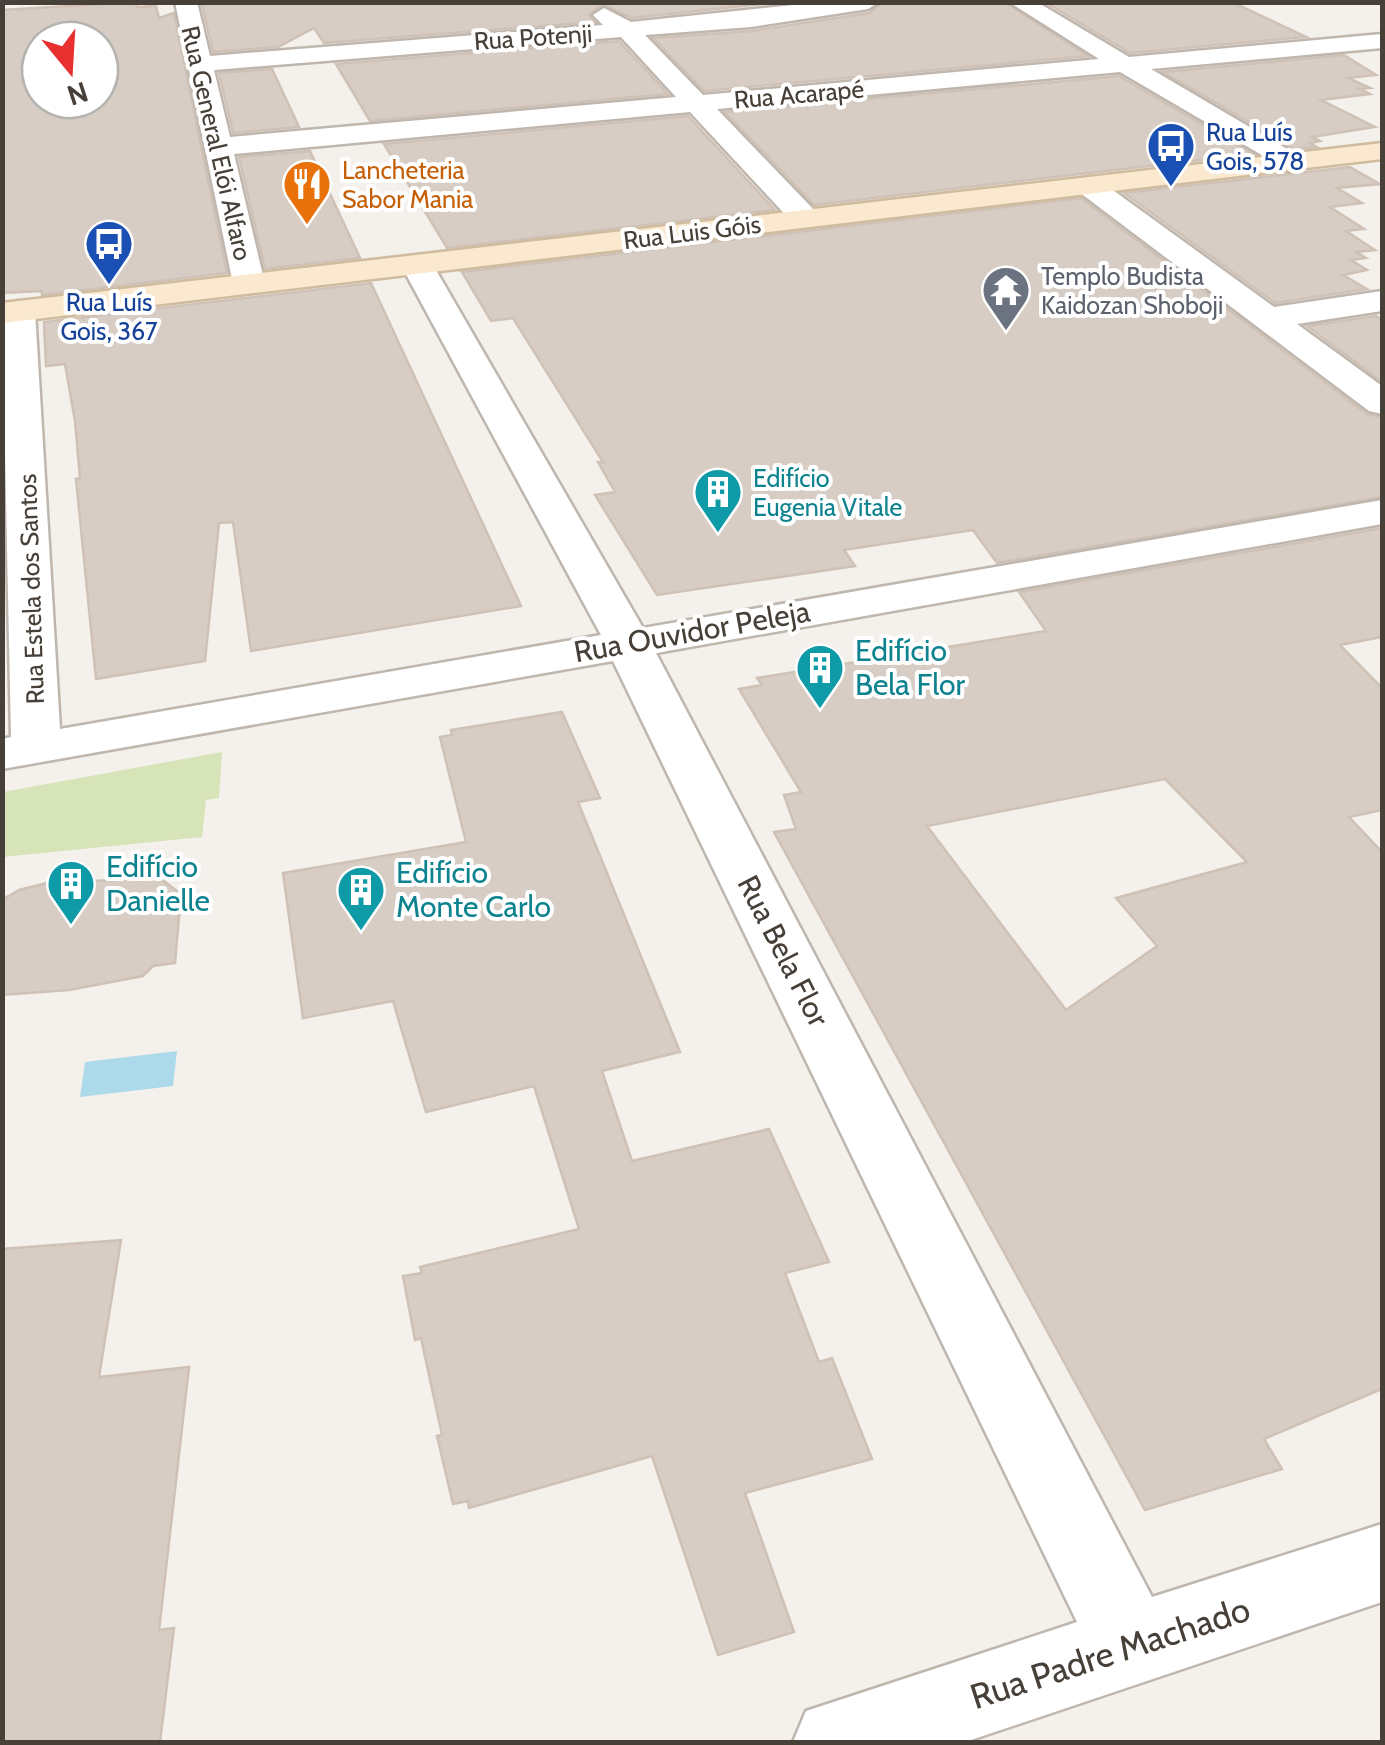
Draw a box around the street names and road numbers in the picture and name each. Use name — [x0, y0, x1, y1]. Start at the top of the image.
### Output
street label: Rua Potenji — [473, 18, 593, 57]
street label: Rua General Elói Alfaro — [175, 23, 259, 263]
street label: Rua Acarapé — [733, 73, 865, 115]
street label: Rua Luis Góis — [622, 209, 762, 255]
street label: Rua Estela dos Santos — [12, 473, 50, 705]
street label: Rua Ouvidor Peleja — [571, 592, 813, 670]
street label: Rua Bela Flor — [730, 869, 838, 1033]
street label: Rua Padre Machado — [965, 1587, 1255, 1718]

